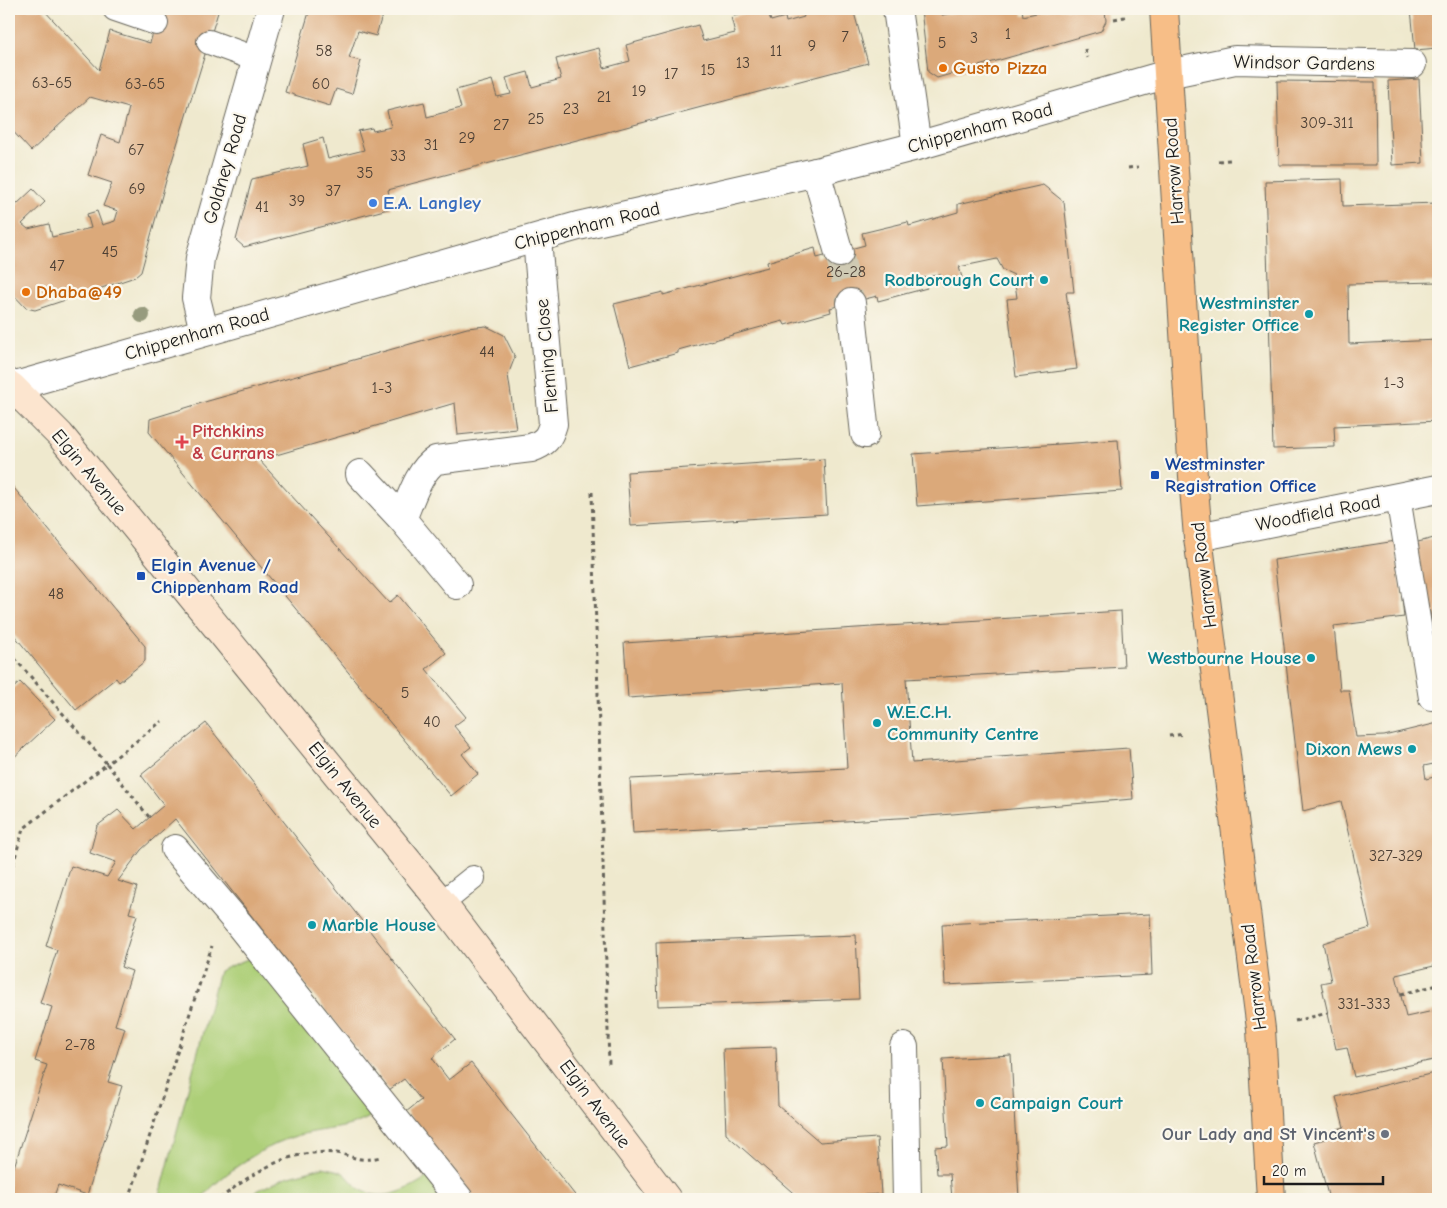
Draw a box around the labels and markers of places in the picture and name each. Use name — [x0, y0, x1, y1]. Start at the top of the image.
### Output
place label: Gusto Pizza — [953, 57, 1047, 79]
marker: Gusto Pizza — [937, 62, 949, 74]
place label: E.A. Langley — [383, 192, 481, 214]
marker: E.A. Langley — [367, 197, 379, 209]
place label: Rodborough Court — [884, 269, 1035, 291]
marker: Rodborough Court — [1038, 274, 1050, 286]
place label: Dhaba@49 — [36, 281, 122, 303]
marker: Dhaba@49 — [20, 286, 32, 298]
place label: Westminster Register Office — [1179, 292, 1299, 336]
marker: Westminster Register Office — [1303, 308, 1315, 320]
place label: Pitchkins & Currans — [192, 420, 275, 464]
marker: Pitchkins & Currans — [176, 436, 188, 448]
place label: Westminster Registration Office — [1165, 453, 1316, 497]
marker: Westminster Registration Office — [1149, 469, 1161, 481]
place label: Elgin Avenue / Chippenham Road — [151, 554, 299, 598]
marker: Elgin Avenue / Chippenham Road — [135, 570, 147, 582]
place label: Westbourne House — [1148, 647, 1301, 669]
marker: Westbourne House — [1305, 652, 1317, 664]
place label: W.E.C.H. Community Centre — [887, 701, 1039, 745]
marker: W.E.C.H. Community Centre — [871, 717, 883, 729]
place label: Dixon Mews — [1305, 738, 1402, 760]
marker: Dixon Mews — [1406, 743, 1418, 755]
place label: Marble House — [322, 914, 436, 936]
marker: Marble House — [306, 919, 318, 931]
place label: Campaign Court — [990, 1092, 1124, 1114]
marker: Campaign Court — [974, 1097, 986, 1109]
place label: Our Lady and St Vincent's — [1162, 1123, 1375, 1145]
marker: Our Lady and St Vincent's — [1379, 1128, 1391, 1140]

